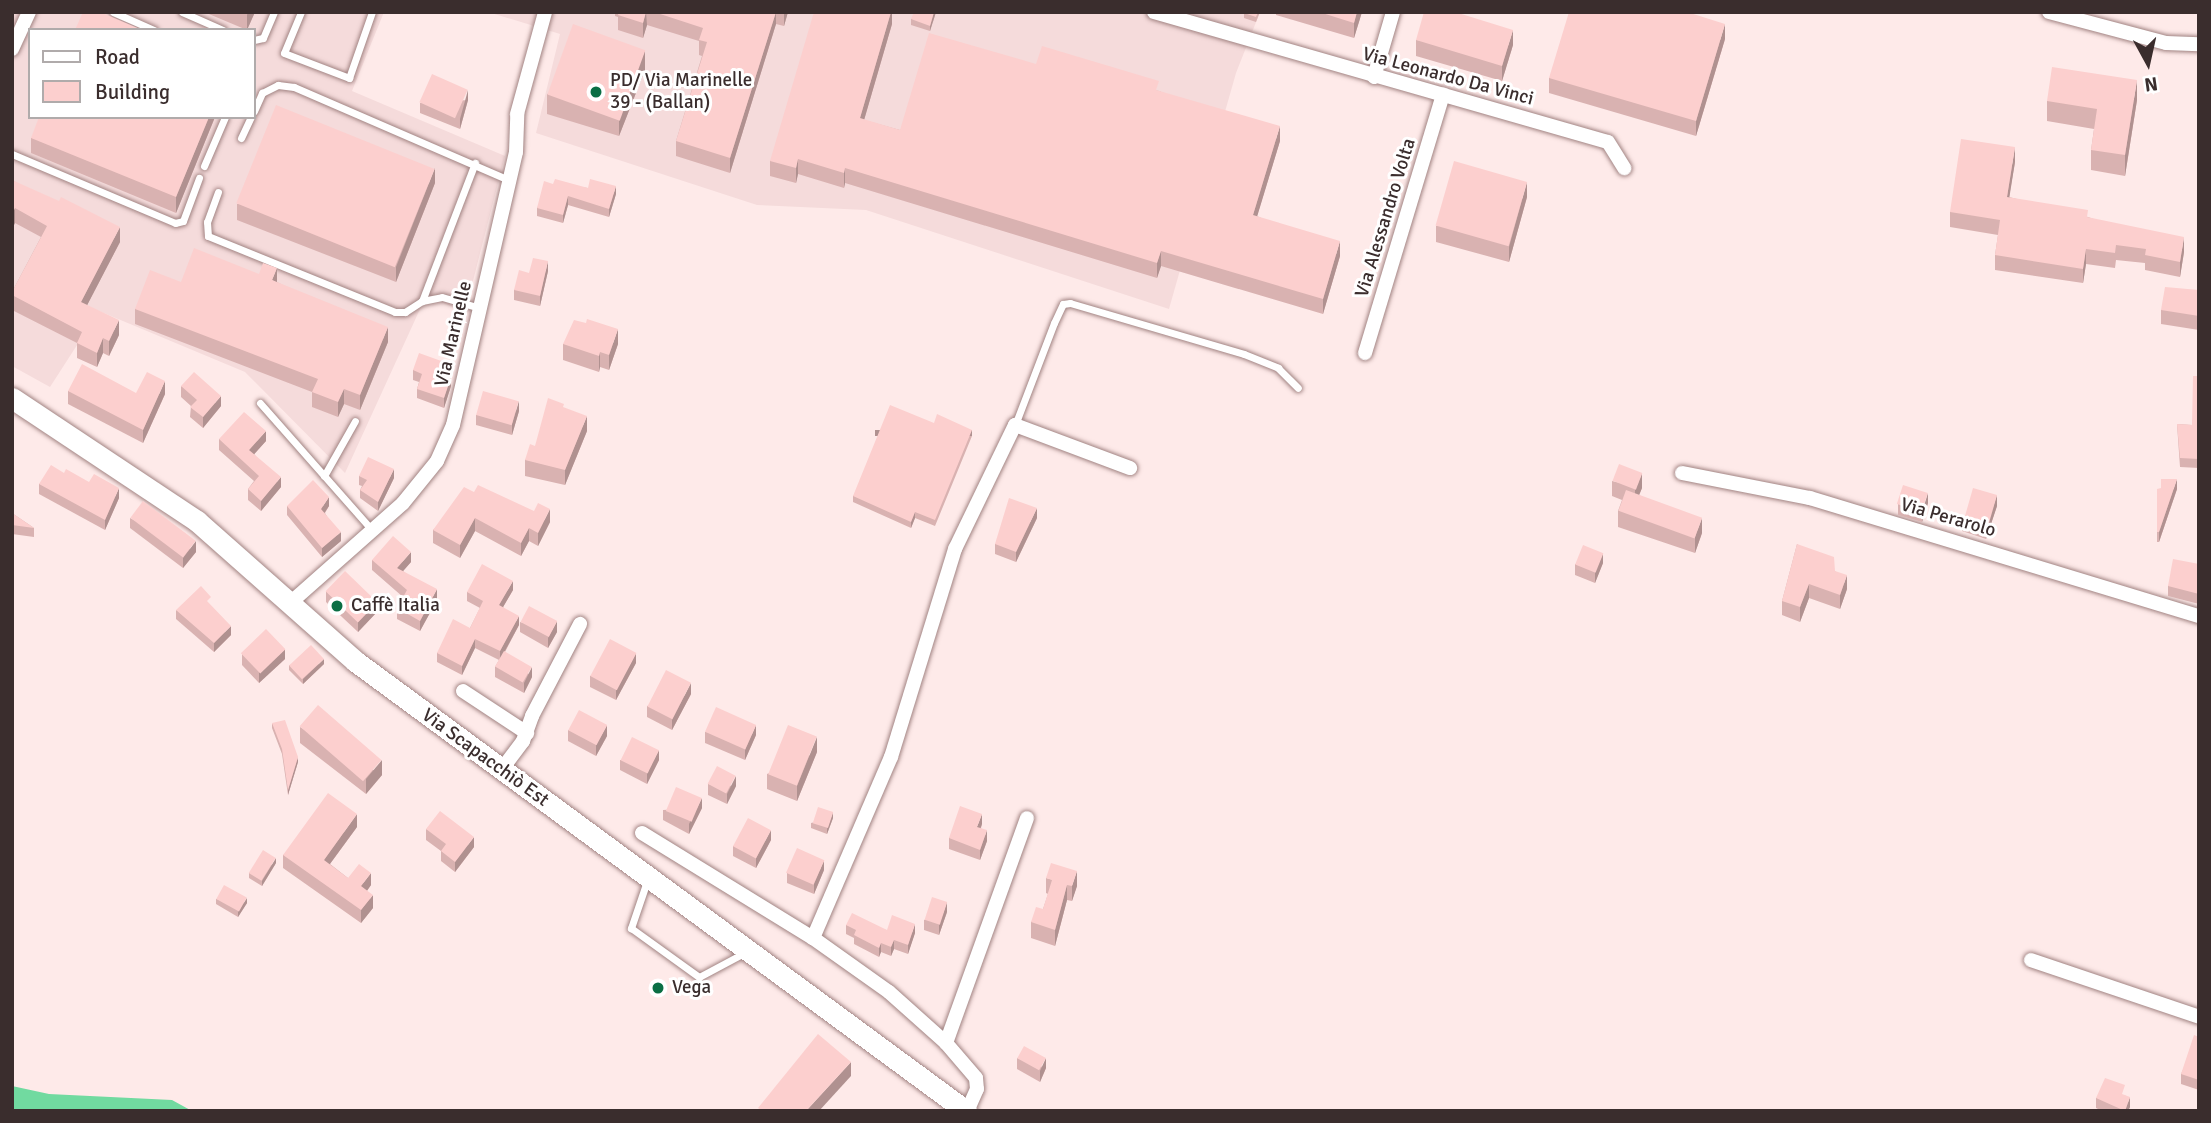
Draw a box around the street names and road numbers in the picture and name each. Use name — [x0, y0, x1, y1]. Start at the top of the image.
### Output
street label: Via Leonardo Da Vinci — [1360, 43, 1536, 111]
street label: Via Alessandro Volta — [1351, 136, 1421, 300]
street label: Via Marinelle — [431, 279, 477, 389]
street label: Via Perarolo — [1898, 494, 1998, 542]
street label: Via Scapacchiò Est — [417, 704, 553, 812]

